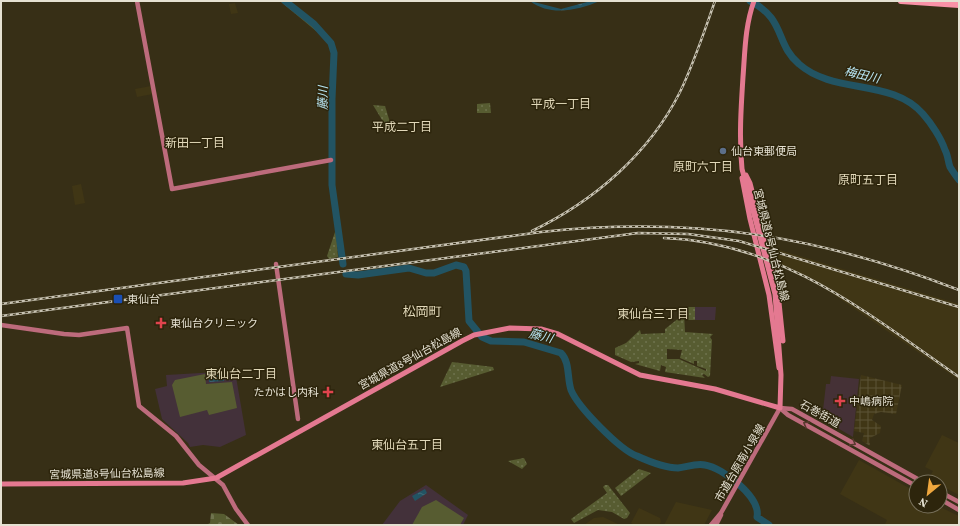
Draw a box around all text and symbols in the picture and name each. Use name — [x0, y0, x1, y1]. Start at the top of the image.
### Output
water label: 梅田川 — [843, 63, 883, 87]
water label: 藤川 — [315, 84, 331, 110]
district label: 平成一丁目 — [531, 96, 591, 112]
district label: 平成二丁目 — [372, 119, 432, 135]
district label: 新田一丁目 — [165, 135, 225, 151]
place label: 仙台東郵便局 — [731, 144, 797, 159]
marker: 仙台東郵便局 — [718, 146, 728, 156]
district label: 原町六丁目 — [673, 159, 733, 175]
district label: 原町五丁目 — [838, 172, 898, 188]
street label: 宮城県道8号仙台松島線 — [750, 187, 792, 303]
place label: 東仙台 — [127, 292, 160, 307]
marker: 東仙台 — [112, 293, 124, 305]
district label: 松岡町 — [402, 303, 442, 320]
district label: 東仙台三丁目 — [617, 306, 689, 322]
place label: 東仙台クリニック — [170, 316, 258, 331]
marker: 東仙台クリニック — [155, 317, 167, 329]
street label: 宮城県道8号仙台松島線 — [356, 324, 464, 394]
water label: 藤川 — [527, 325, 557, 347]
district label: 東仙台二丁目 — [205, 366, 277, 382]
place label: たかはし内科 — [253, 385, 319, 400]
marker: たかはし内科 — [322, 386, 334, 398]
place label: 中嶋病院 — [849, 394, 893, 409]
marker: 中嶋病院 — [834, 395, 846, 407]
street label: 石巻街道 — [797, 397, 843, 431]
street label: 市道台原南小泉線 — [712, 421, 768, 505]
one-way arrow — [803, 422, 810, 429]
district label: 東仙台五丁目 — [371, 437, 443, 453]
one-way arrow — [848, 438, 856, 445]
street label: 宮城県道8号仙台松島線 — [49, 465, 165, 483]
north arrow — [908, 474, 948, 514]
text: N — [916, 494, 931, 511]

